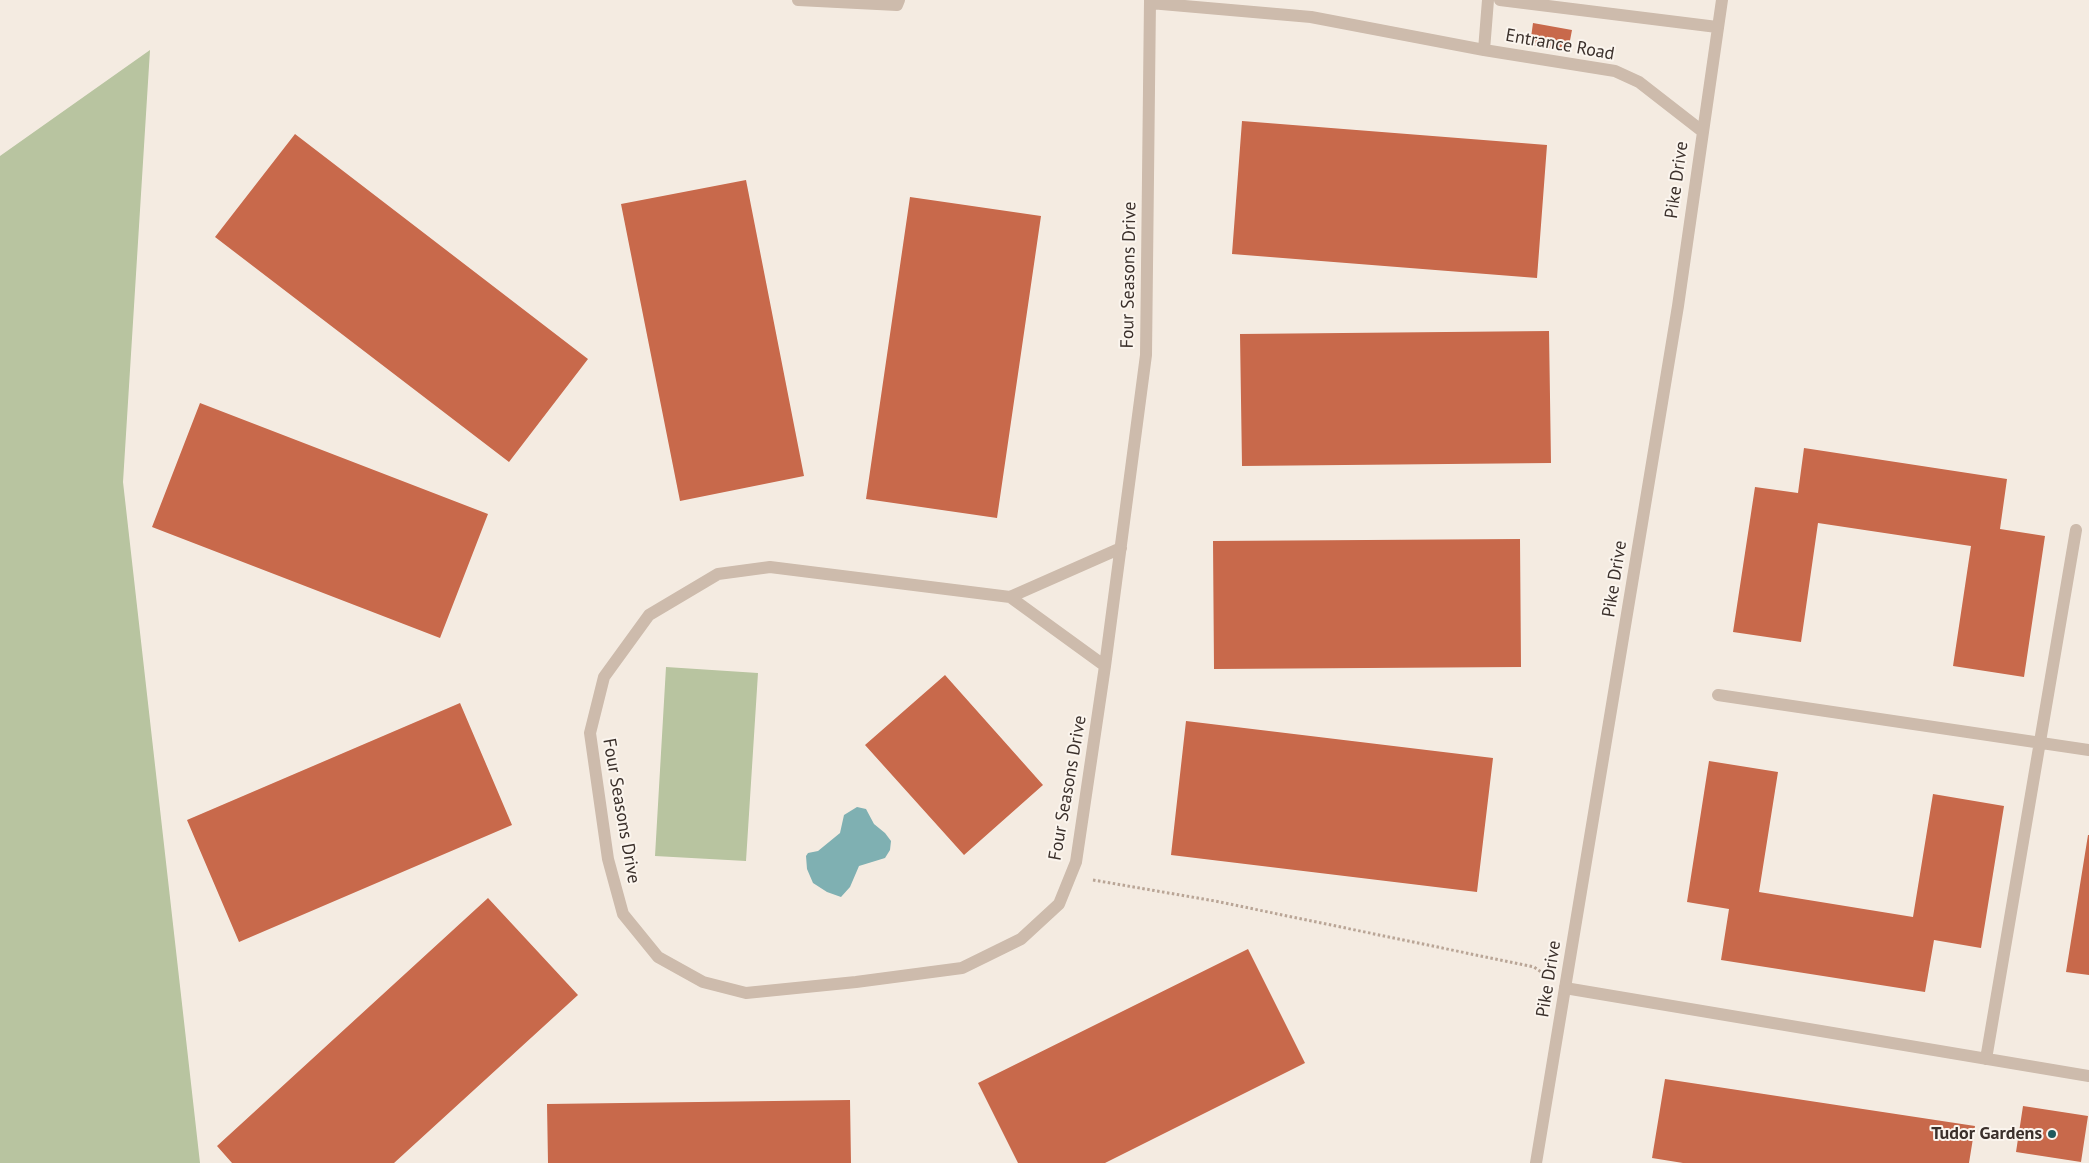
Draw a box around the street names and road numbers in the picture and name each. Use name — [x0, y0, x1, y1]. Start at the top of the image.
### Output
street label: Entrance Road — [1504, 25, 1616, 65]
street label: Pike Drive — [1661, 140, 1693, 220]
street label: Four Seasons Drive — [1117, 201, 1141, 349]
street label: Pike Drive — [1598, 539, 1632, 619]
street label: Four Seasons Drive — [1045, 714, 1091, 862]
street label: Four Seasons Drive — [598, 737, 644, 885]
street label: Pike Drive — [1532, 939, 1566, 1019]

